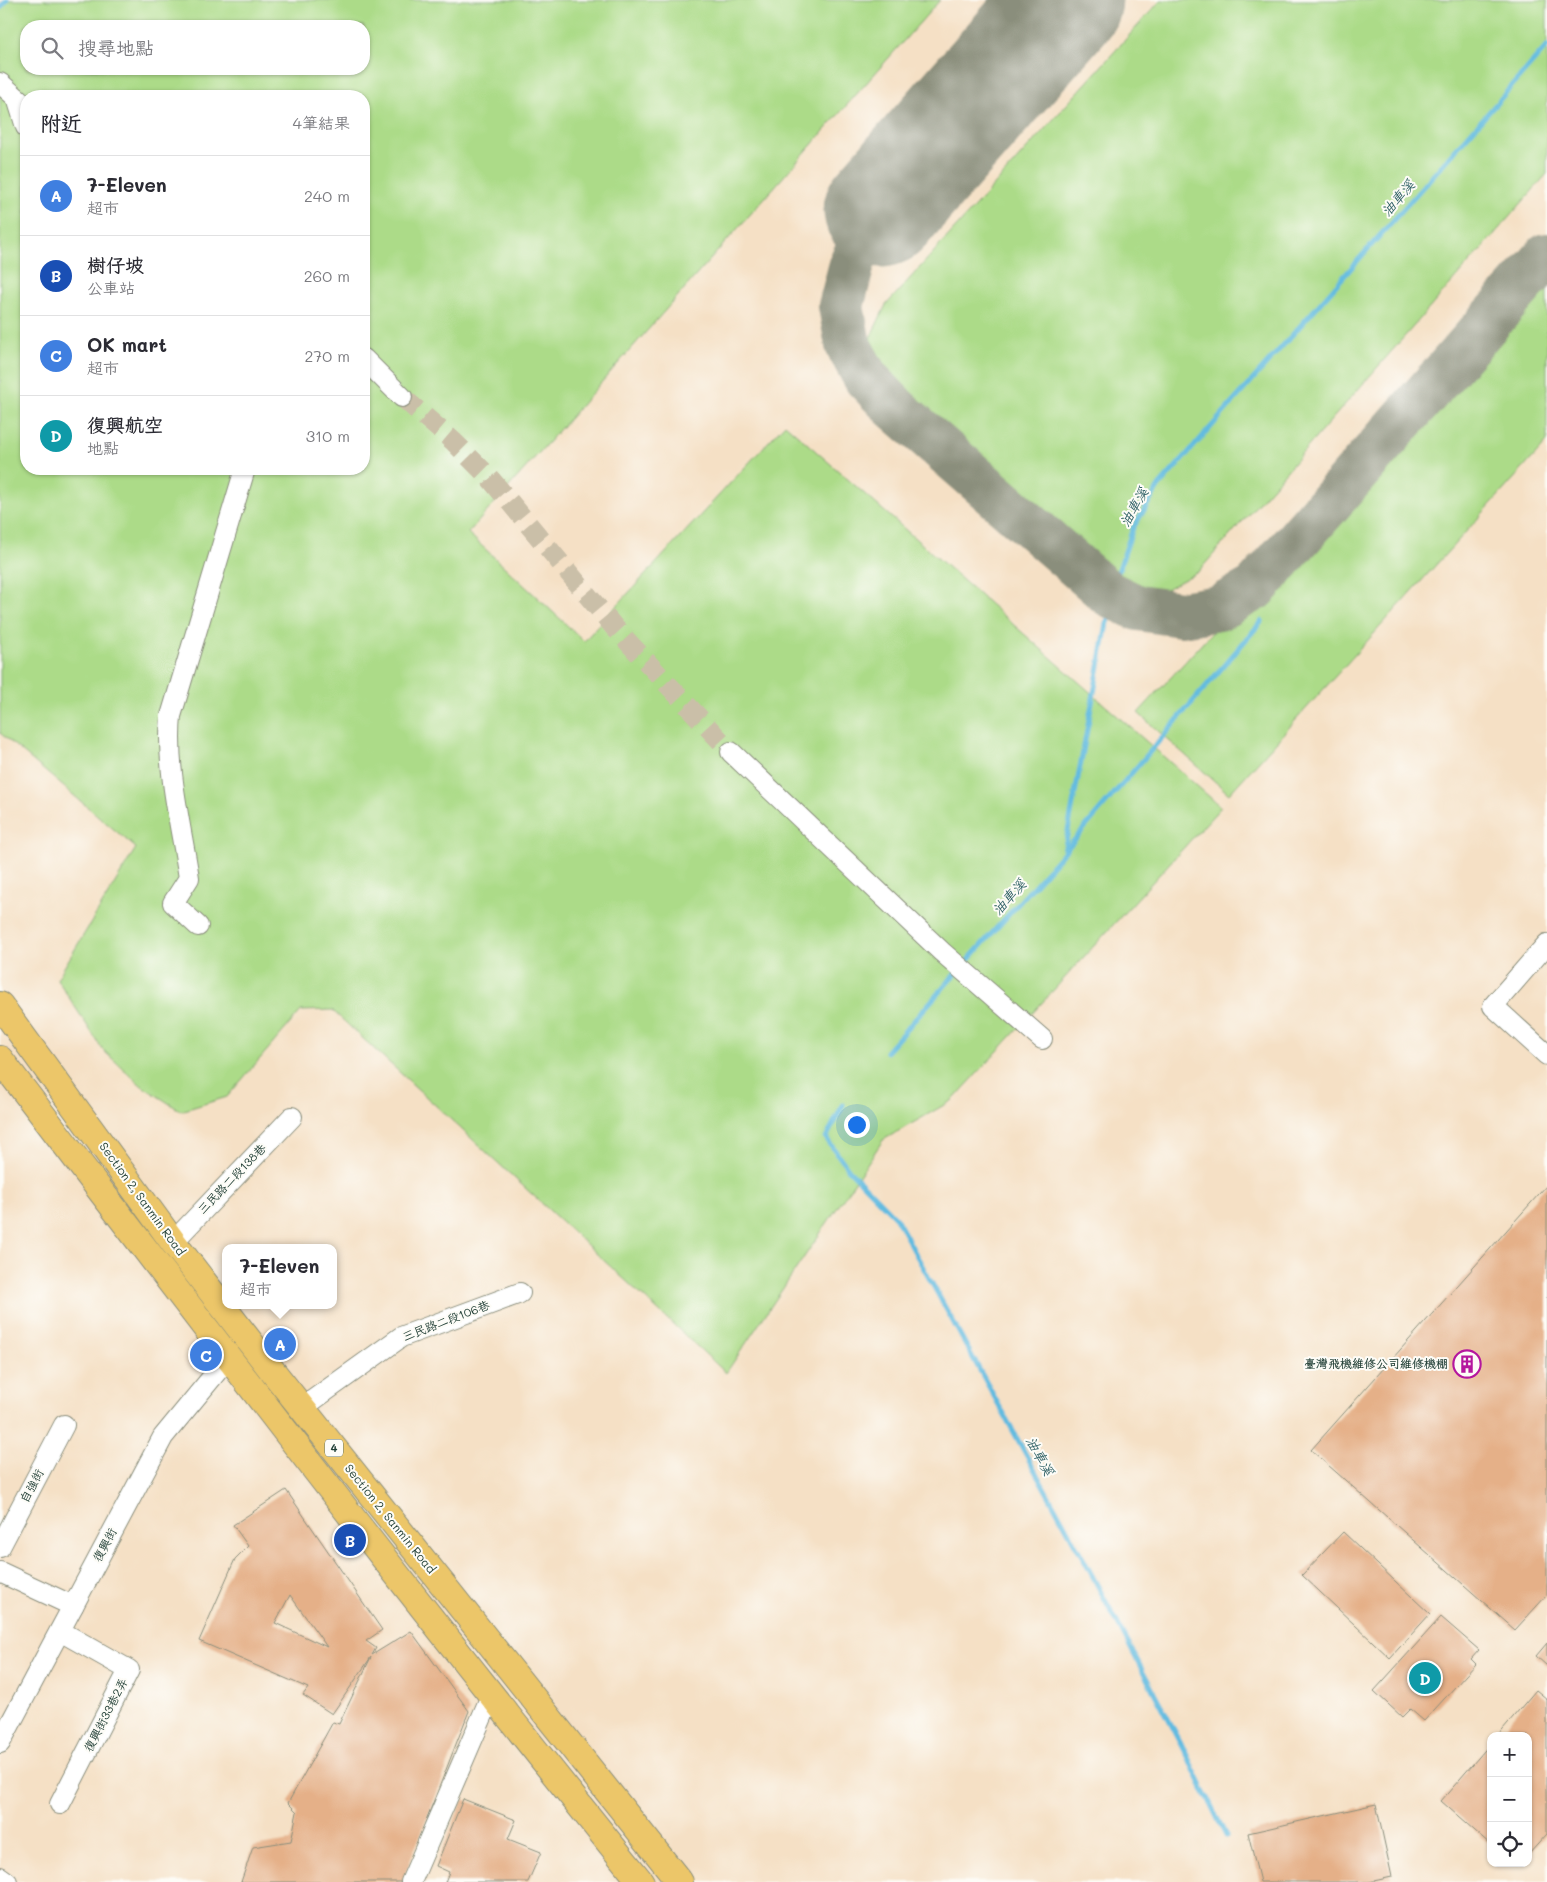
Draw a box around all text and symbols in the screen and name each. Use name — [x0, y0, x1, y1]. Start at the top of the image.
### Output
search box — [20, 20, 370, 75]
icon: search — [38, 34, 66, 62]
text: 搜尋地點 — [78, 35, 154, 60]
text: 附近 — [40, 109, 82, 136]
text: 4筆結果 — [293, 112, 350, 133]
text: 7-Eleven — [87, 172, 167, 197]
water label: 油車溪 — [1377, 175, 1419, 220]
text: A — [50, 185, 62, 206]
text: 240 m — [304, 185, 350, 206]
text: 超市 — [87, 197, 119, 218]
text: 樹仔坡 — [87, 252, 144, 277]
text: B — [51, 265, 61, 286]
text: 260 m — [304, 265, 350, 286]
text: 公車站 — [87, 277, 135, 298]
text: OK mart — [87, 332, 167, 357]
text: C — [50, 345, 62, 366]
text: 270 m — [304, 345, 350, 366]
text: 超市 — [87, 357, 119, 378]
text: 復興航空 — [87, 412, 163, 437]
text: D — [50, 425, 62, 446]
text: 310 m — [306, 425, 350, 446]
text: 地點 — [87, 437, 119, 458]
water label: 油車溪 — [1115, 483, 1153, 530]
water label: 油車溪 — [988, 874, 1030, 919]
your location — [844, 1112, 870, 1138]
street label: Section 2, Sanmin Road — [96, 1139, 190, 1259]
street label: 三民路二段138巷 — [194, 1140, 269, 1217]
popup — [222, 1244, 337, 1309]
text: 7-Eleven — [240, 1253, 319, 1278]
text: 超市 — [240, 1278, 272, 1299]
street label: 三民路二段106巷 — [400, 1296, 491, 1344]
pin: A — [264, 1325, 296, 1363]
pin: C — [190, 1336, 222, 1374]
building icon: 臺灣飛機維修公司維修機棚 — [1452, 1349, 1482, 1379]
place label: 臺灣飛機維修公司維修機棚 — [1304, 1355, 1448, 1371]
water label: 油車溪 — [1022, 1433, 1059, 1480]
road number: 4 — [325, 1440, 343, 1456]
street label: Section 2, Sanmin Road — [342, 1460, 440, 1577]
street label: 自強街 — [16, 1466, 47, 1505]
pin: B — [334, 1521, 366, 1559]
street label: 復興街 — [89, 1525, 120, 1564]
pin: D — [1409, 1659, 1441, 1697]
street label: 復興街33巷2弄 — [80, 1675, 131, 1754]
map controls — [1487, 1732, 1532, 1867]
button: + — [1487, 1732, 1532, 1777]
button: − — [1487, 1777, 1532, 1822]
button: locate — [1487, 1822, 1532, 1867]

